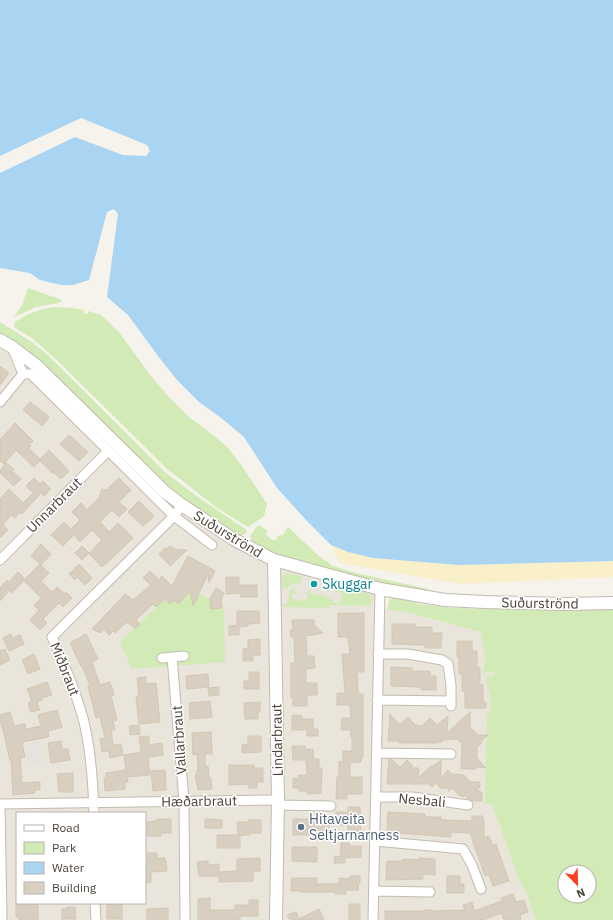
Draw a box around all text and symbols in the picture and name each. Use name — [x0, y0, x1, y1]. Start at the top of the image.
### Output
street label: Unnarbraut — [22, 473, 86, 537]
street label: Suðurströnd — [190, 506, 266, 562]
place label: Skuggar — [322, 575, 373, 593]
marker: Skuggar — [309, 579, 319, 589]
street label: Suðurströnd — [501, 593, 579, 613]
street label: Miðbraut — [46, 640, 84, 698]
street label: Lindarbraut — [267, 703, 287, 777]
street label: Vallarbraut — [168, 705, 190, 775]
street label: Nesbali — [398, 789, 446, 811]
street label: Hæðarbraut — [161, 791, 237, 811]
place label: Hitaveita Seltjarnarness — [309, 810, 400, 844]
legend — [16, 812, 146, 904]
text: Road — [52, 820, 80, 835]
marker: Hitaveita Seltjarnarness — [296, 822, 306, 832]
text: Park — [52, 840, 77, 855]
text: Water — [52, 860, 85, 875]
north arrow — [557, 864, 597, 904]
text: Building — [52, 880, 97, 895]
text: N — [574, 885, 587, 901]

